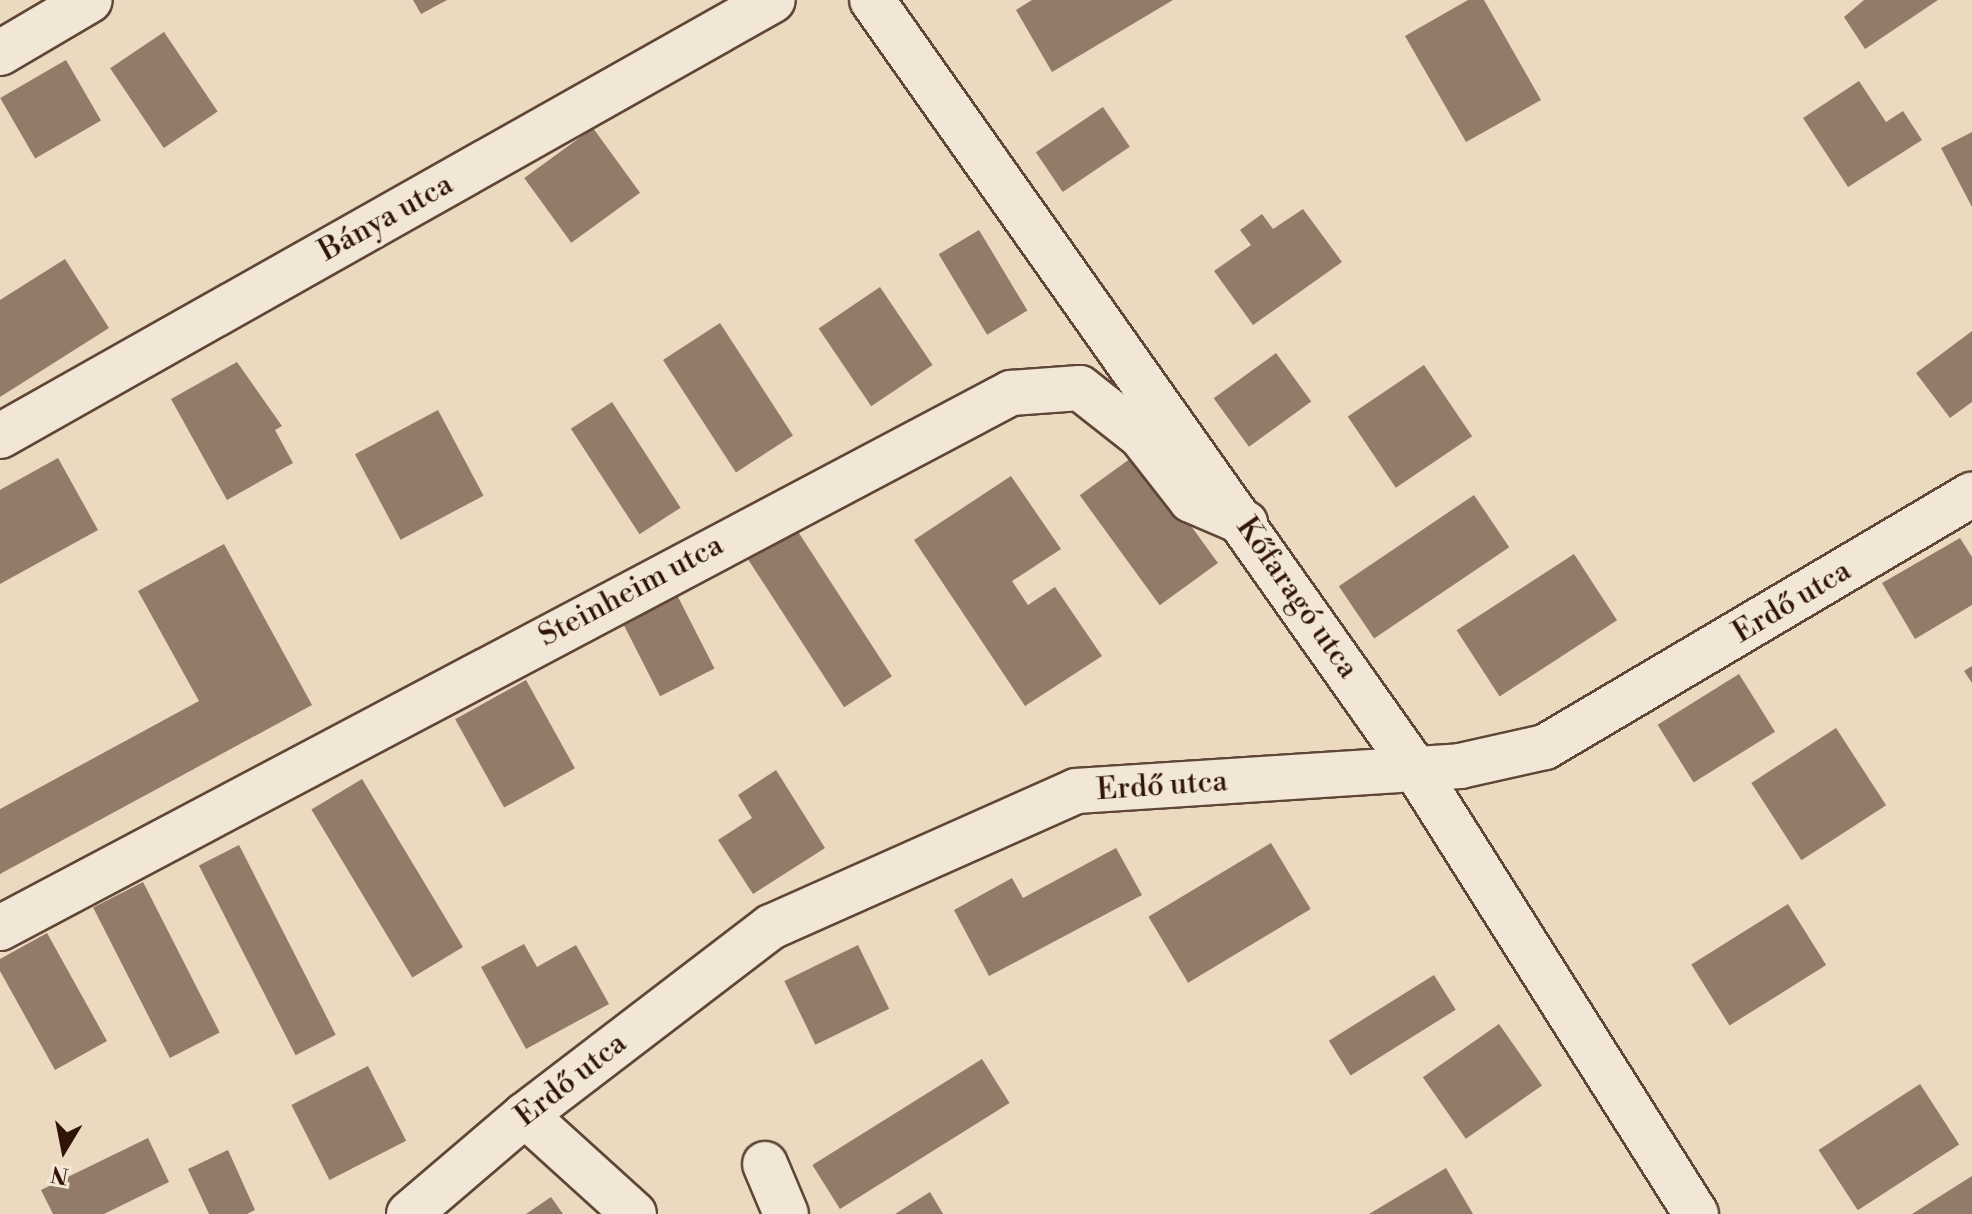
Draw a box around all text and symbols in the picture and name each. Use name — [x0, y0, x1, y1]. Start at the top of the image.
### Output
street label: Bánya utca — [313, 167, 459, 269]
street label: Kőfaragó utca — [1228, 511, 1366, 685]
street label: Steinheim utca — [533, 527, 729, 655]
street label: Erdő utca — [1726, 553, 1858, 651]
street label: Erdő utca — [1095, 763, 1229, 809]
street label: Erdő utca — [508, 1025, 634, 1135]
north arrow — [24, 1110, 104, 1190]
text: N — [49, 1159, 71, 1189]

